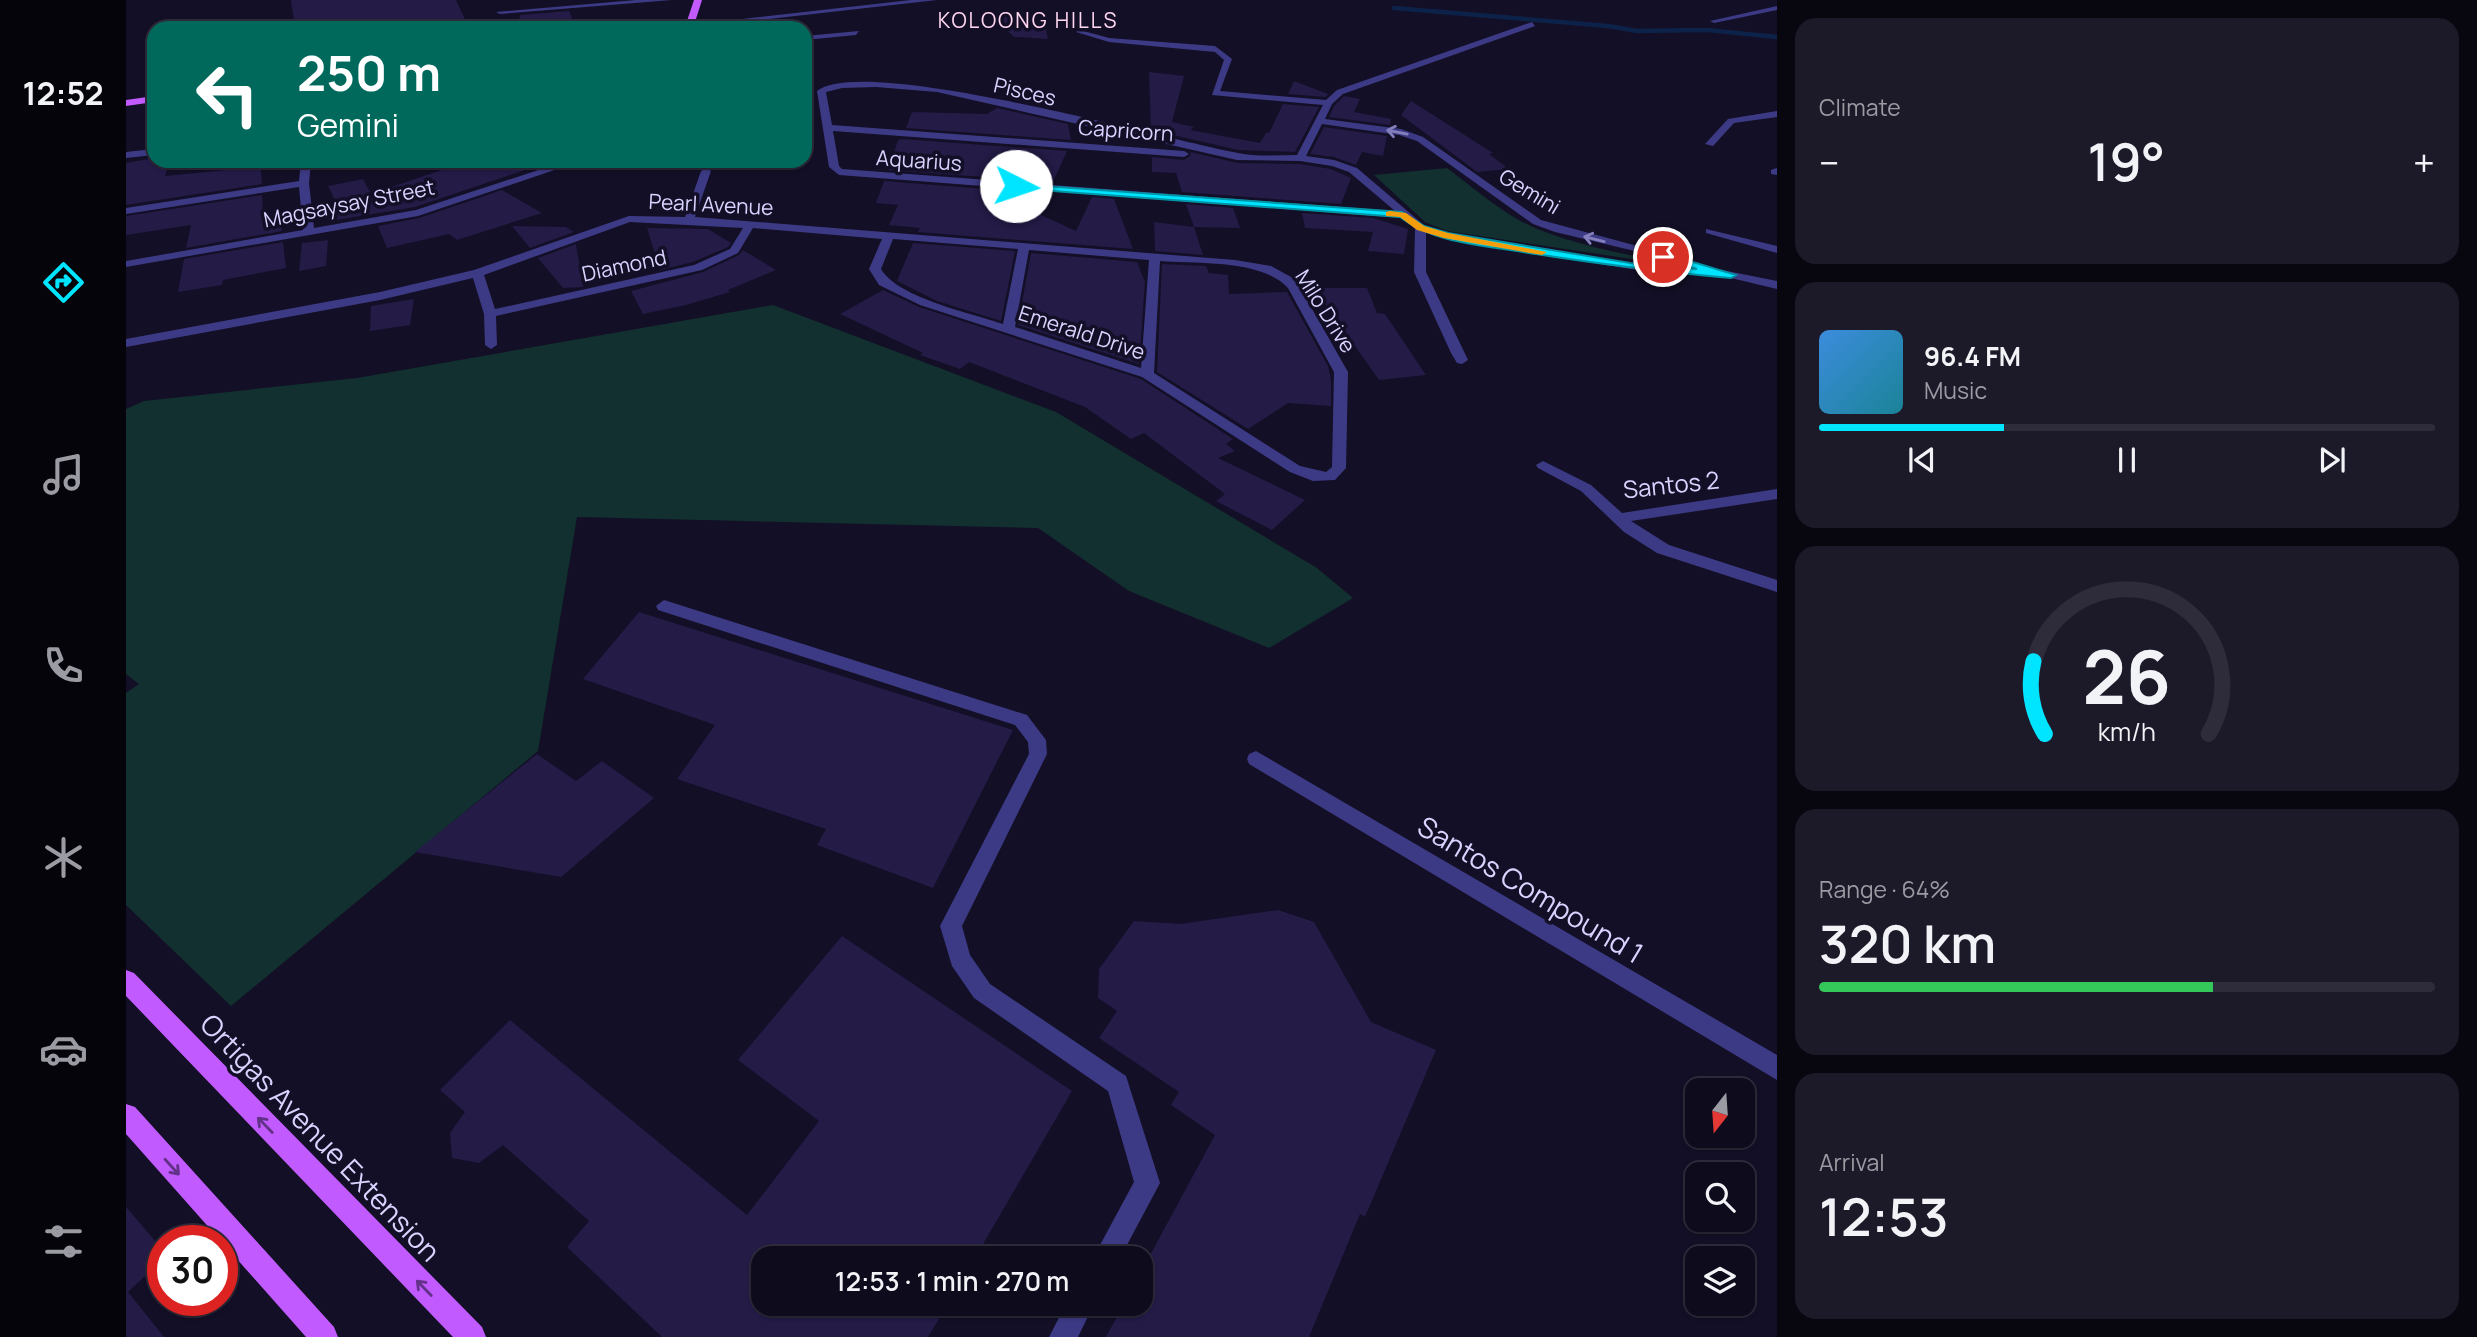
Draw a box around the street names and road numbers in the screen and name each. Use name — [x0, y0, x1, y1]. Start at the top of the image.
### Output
street label: Pisces — [991, 70, 1059, 112]
street label: Capricorn — [1077, 113, 1175, 147]
street label: Aquarius — [875, 143, 963, 177]
street label: Gemini — [1494, 162, 1566, 220]
street label: Magsaysay Street — [261, 173, 437, 233]
street label: Pearl Avenue — [648, 187, 774, 221]
street label: Diamond — [579, 242, 669, 288]
street label: Milo Drive — [1289, 264, 1363, 358]
street label: Emerald Drive — [1015, 298, 1149, 366]
street label: Santos 2 — [1621, 463, 1721, 505]
street label: Santos Compound 1 — [1411, 807, 1651, 971]
street label: Ortigas Avenue Extension — [193, 1005, 449, 1269]

